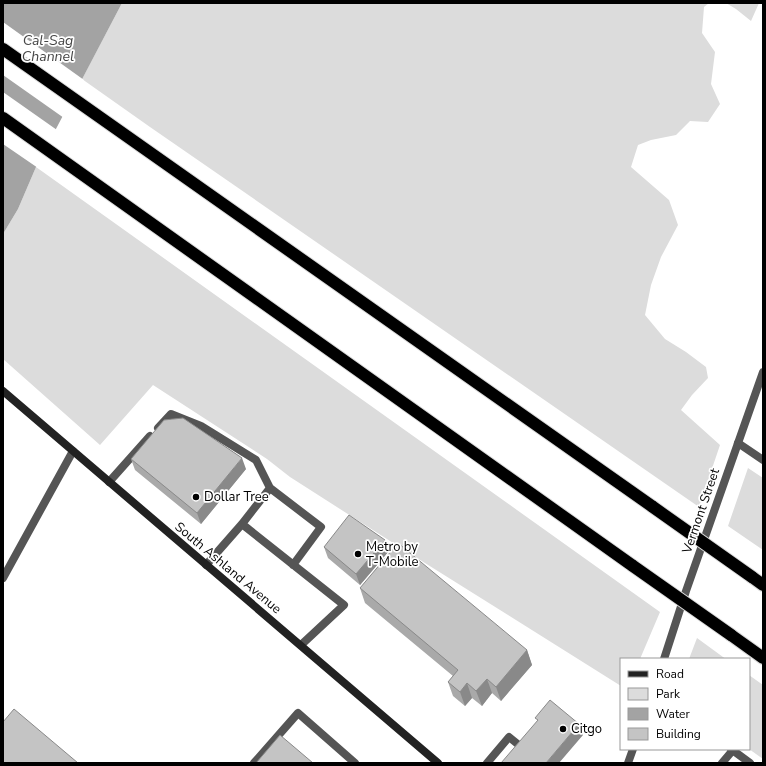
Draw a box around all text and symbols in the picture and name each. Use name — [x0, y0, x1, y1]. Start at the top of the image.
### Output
water label: Cal-Sag Channel — [22, 31, 74, 66]
street label: Vermont Street — [678, 466, 724, 557]
place label: Dollar Tree — [204, 488, 269, 506]
marker: Dollar Tree — [191, 492, 201, 502]
street label: South Ashland Avenue — [171, 518, 285, 618]
place label: Metro by T-Mobile — [366, 538, 418, 571]
marker: Metro by T-Mobile — [353, 549, 363, 559]
legend — [620, 658, 750, 750]
text: Road — [656, 666, 684, 682]
text: Park — [656, 686, 681, 702]
text: Water — [656, 706, 690, 722]
place label: Citgo — [571, 720, 602, 738]
marker: Citgo — [558, 724, 568, 734]
text: Building — [656, 726, 701, 742]

